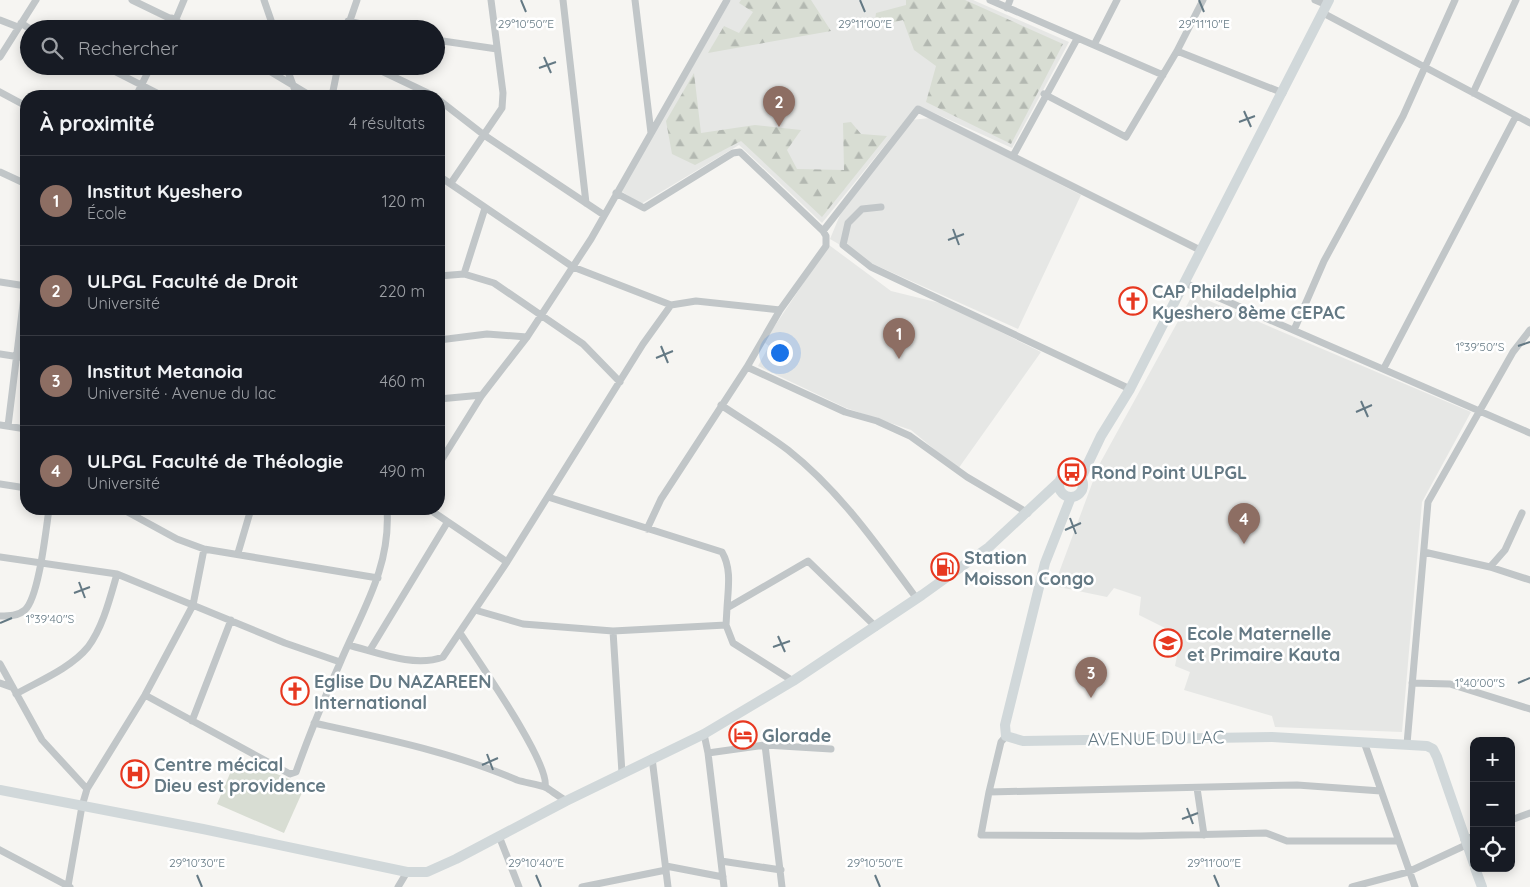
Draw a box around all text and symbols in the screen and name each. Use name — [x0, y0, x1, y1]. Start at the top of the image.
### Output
text: 29°10'50"E — [498, 16, 554, 31]
text: 29°11'00"E — [838, 16, 892, 31]
text: 29°11'10"E — [1178, 16, 1230, 31]
search box — [20, 20, 445, 75]
icon: search — [38, 34, 66, 62]
text: Rechercher — [78, 36, 178, 60]
pin: 2 — [763, 86, 795, 127]
text: À proximité — [40, 110, 155, 136]
text: 4 résultats — [349, 113, 425, 133]
text: Institut Kyeshero — [87, 179, 243, 203]
text: 1 — [53, 191, 59, 211]
text: 120 m — [382, 191, 425, 211]
text: École — [87, 203, 127, 223]
text: ULPGL Faculté de Droit — [87, 269, 298, 293]
place label: CAP Philadelphia Kyeshero 8ème CEPAC — [1152, 280, 1345, 324]
text: 2 — [51, 281, 61, 301]
text: 220 m — [379, 281, 425, 301]
church icon: CAP Philadelphia Kyeshero 8ème CEPAC — [1118, 286, 1148, 316]
text: Université — [87, 293, 160, 313]
pin: 1 — [883, 318, 915, 359]
text: 1°39'50"S — [1456, 339, 1505, 354]
your location — [767, 340, 793, 366]
text: Institut Metanoia — [87, 359, 243, 383]
text: 3 — [52, 371, 60, 391]
text: 460 m — [379, 371, 425, 391]
text: Université · Avenue du lac — [87, 383, 276, 403]
text: ULPGL Faculté de Théologie — [87, 449, 343, 473]
bus stop icon: Rond Point ULPGL — [1057, 457, 1087, 487]
text: 4 — [51, 461, 61, 481]
text: 490 m — [379, 461, 425, 481]
place label: Rond Point ULPGL — [1091, 461, 1247, 484]
text: Université — [87, 473, 160, 493]
pin: 4 — [1228, 503, 1260, 544]
place label: Station Moisson Congo — [964, 546, 1094, 590]
fuel station icon: Station Moisson Congo — [930, 552, 960, 582]
text: 1°39'40"S — [26, 611, 75, 626]
place label: Ecole Maternelle et Primaire Kauta — [1187, 622, 1340, 666]
school or university icon: Ecole Maternelle et Primaire Kauta — [1153, 628, 1183, 658]
pin: 3 — [1075, 657, 1107, 698]
place label: Eglise Du NAZAREEN International — [314, 670, 492, 714]
text: 1°40'00"S — [1455, 675, 1505, 690]
church icon: Eglise Du NAZAREEN International — [280, 676, 310, 706]
hotel icon: Glorade — [728, 720, 758, 750]
place label: Glorade — [762, 724, 831, 747]
street label: AVENUE DU LAC — [1087, 725, 1225, 751]
map controls — [1470, 737, 1515, 872]
button: + — [1470, 737, 1515, 782]
place label: Centre mécical Dieu est providence — [154, 753, 326, 797]
hospital icon: Centre mécical Dieu est providence — [120, 759, 150, 789]
button: − — [1470, 782, 1515, 827]
button: locate — [1470, 827, 1515, 872]
text: 29°10'30"E — [169, 855, 225, 870]
text: 29°10'40"E — [508, 855, 564, 870]
text: 29°10'50"E — [847, 855, 903, 870]
text: 29°11'00"E — [1187, 855, 1241, 870]

